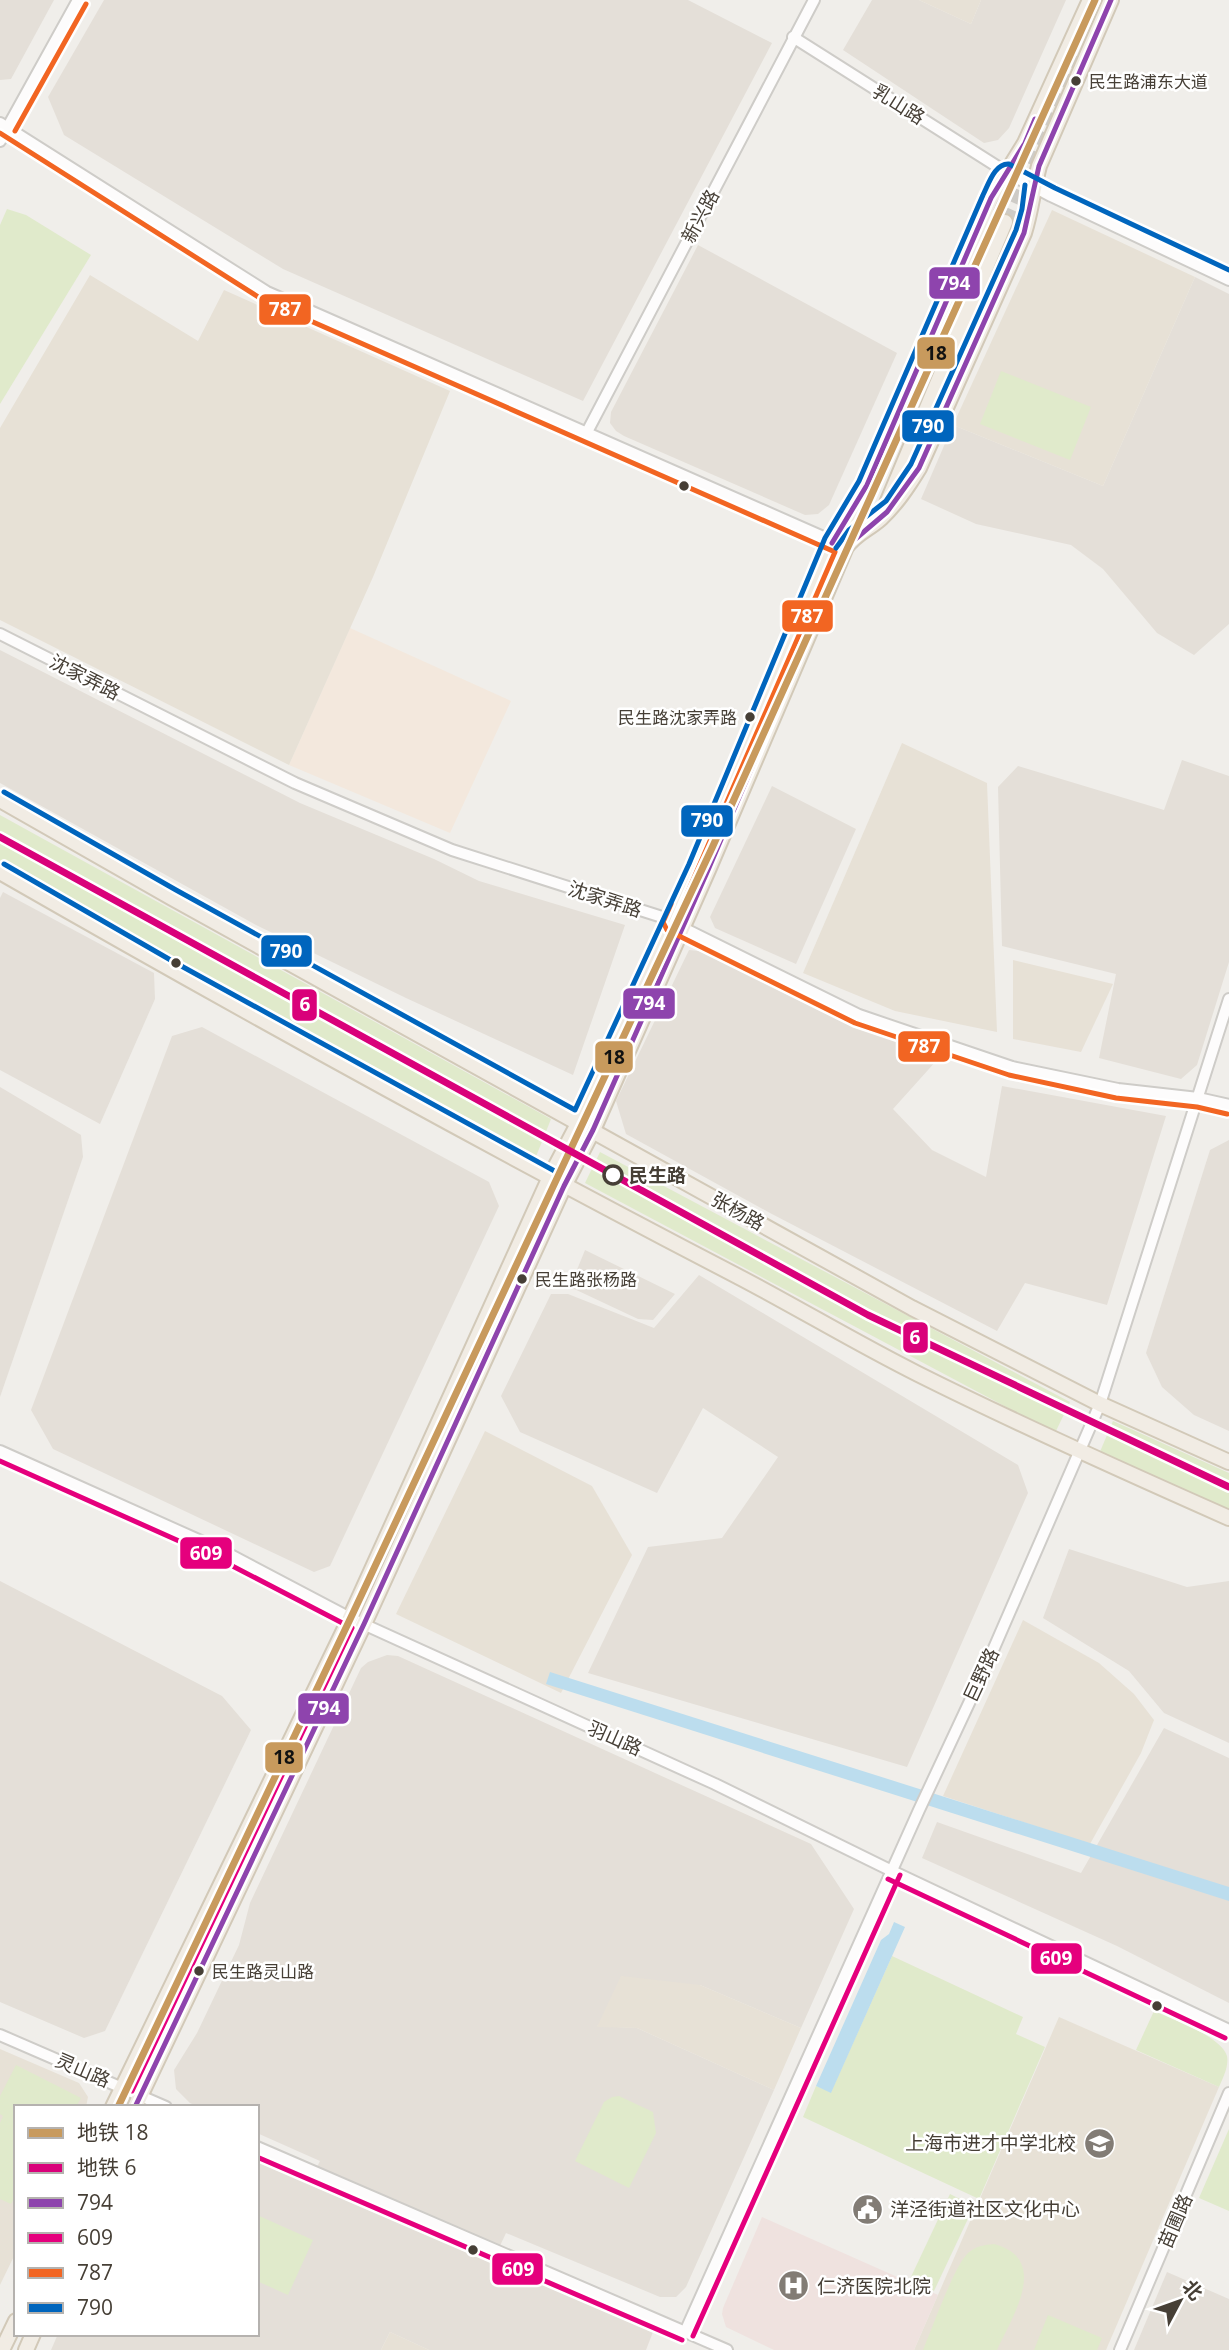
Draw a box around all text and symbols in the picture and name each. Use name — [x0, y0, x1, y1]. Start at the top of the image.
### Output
place label: 民生路浦东大道 — [1089, 70, 1208, 93]
marker: 民生路浦东大道 — [1069, 74, 1083, 88]
street label: 乳山路 — [868, 78, 930, 130]
street label: 新兴路 — [675, 185, 725, 247]
line badge: 794 — [928, 266, 981, 300]
text: 794 — [938, 270, 970, 296]
line badge: 787 — [258, 293, 312, 326]
text: 787 — [269, 296, 301, 322]
line badge: 18 — [916, 336, 956, 370]
text: 18 — [925, 340, 947, 366]
line badge: 790 — [901, 409, 955, 443]
text: 790 — [912, 413, 944, 439]
unlabelled marker — [677, 479, 691, 493]
line badge: 787 — [781, 599, 834, 633]
text: 787 — [791, 603, 823, 629]
street label: 沈家弄路 — [45, 648, 125, 706]
place label: 民生路沈家弄路 — [618, 706, 737, 729]
marker: 民生路沈家弄路 — [743, 710, 757, 724]
line badge: 790 — [680, 804, 734, 838]
text: 790 — [691, 807, 723, 833]
street label: 沈家弄路 — [565, 875, 645, 923]
line badge: 790 — [260, 934, 313, 968]
text: 790 — [270, 938, 302, 964]
unlabelled marker — [169, 956, 183, 970]
line badge: 794 — [622, 987, 676, 1020]
line badge: 6 — [291, 988, 318, 1022]
text: 794 — [633, 990, 665, 1016]
text: 6 — [300, 991, 311, 1017]
line badge: 787 — [897, 1030, 951, 1063]
text: 787 — [908, 1033, 940, 1059]
line badge: 18 — [594, 1040, 634, 1074]
text: 18 — [603, 1044, 625, 1070]
place label: 民生路 — [629, 1162, 686, 1188]
marker: 民生路 — [603, 1165, 623, 1185]
street label: 张杨路 — [707, 1186, 769, 1236]
place label: 民生路张杨路 — [535, 1268, 637, 1291]
marker: 民生路张杨路 — [515, 1272, 529, 1286]
line badge: 6 — [902, 1321, 929, 1354]
text: 6 — [910, 1324, 921, 1350]
line badge: 609 — [179, 1536, 233, 1570]
text: 609 — [190, 1540, 222, 1566]
street label: 巨野路 — [957, 1644, 1005, 1706]
line badge: 794 — [297, 1692, 350, 1725]
text: 794 — [308, 1695, 340, 1721]
street label: 羽山路 — [584, 1715, 646, 1761]
line badge: 18 — [264, 1741, 304, 1774]
text: 18 — [273, 1744, 295, 1770]
line badge: 609 — [1030, 1942, 1083, 1975]
text: 609 — [1040, 1945, 1072, 1971]
place label: 民生路灵山路 — [212, 1960, 314, 1983]
marker: 民生路灵山路 — [192, 1964, 206, 1978]
unlabelled marker — [1150, 1999, 1164, 2013]
street label: 灵山路 — [52, 2047, 114, 2093]
legend — [14, 2105, 259, 2336]
text: 地铁 18 — [77, 2118, 148, 2146]
school or university icon: 上海市进才中学北校 — [1082, 2126, 1116, 2160]
place label: 上海市进才中学北校 — [905, 2130, 1076, 2156]
text: 地铁 6 — [77, 2153, 136, 2181]
text: 794 — [77, 2188, 113, 2216]
street label: 苗圃路 — [1152, 2190, 1198, 2252]
public building icon: 洋泾街道社区文化中心 — [850, 2192, 884, 2226]
place label: 洋泾街道社区文化中心 — [890, 2196, 1080, 2222]
text: 609 — [77, 2223, 113, 2251]
unlabelled marker — [466, 2243, 480, 2257]
line badge: 609 — [491, 2252, 544, 2286]
text: 609 — [502, 2256, 534, 2282]
text: 787 — [77, 2258, 113, 2286]
north arrow — [1145, 2266, 1215, 2336]
hospital icon: 仁济医院北院 — [777, 2269, 811, 2303]
place label: 仁济医院北院 — [817, 2273, 931, 2299]
text: 北 — [1177, 2274, 1209, 2306]
text: 790 — [77, 2293, 113, 2321]

